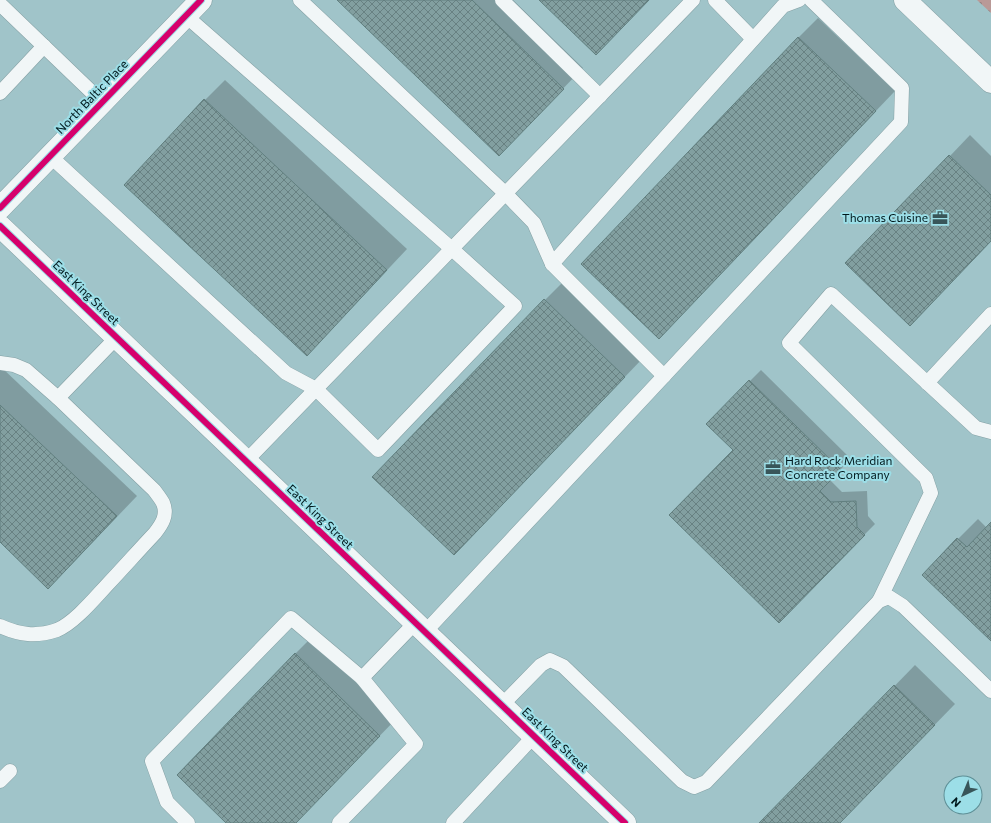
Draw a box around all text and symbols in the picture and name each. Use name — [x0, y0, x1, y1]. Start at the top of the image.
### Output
street label: North Baltic Place — [52, 56, 130, 136]
office icon: Thomas Cuisine — [931, 209, 949, 227]
place label: Thomas Cuisine — [842, 210, 928, 224]
street label: East King Street — [51, 257, 123, 328]
place label: Hard Rock Meridian Concrete Company — [785, 453, 892, 481]
office icon: Hard Rock Meridian Concrete Company — [764, 459, 782, 477]
street label: East King Street — [285, 481, 357, 552]
street label: East King Street — [520, 704, 592, 775]
north arrow — [943, 775, 983, 815]
text: N — [948, 795, 963, 810]

